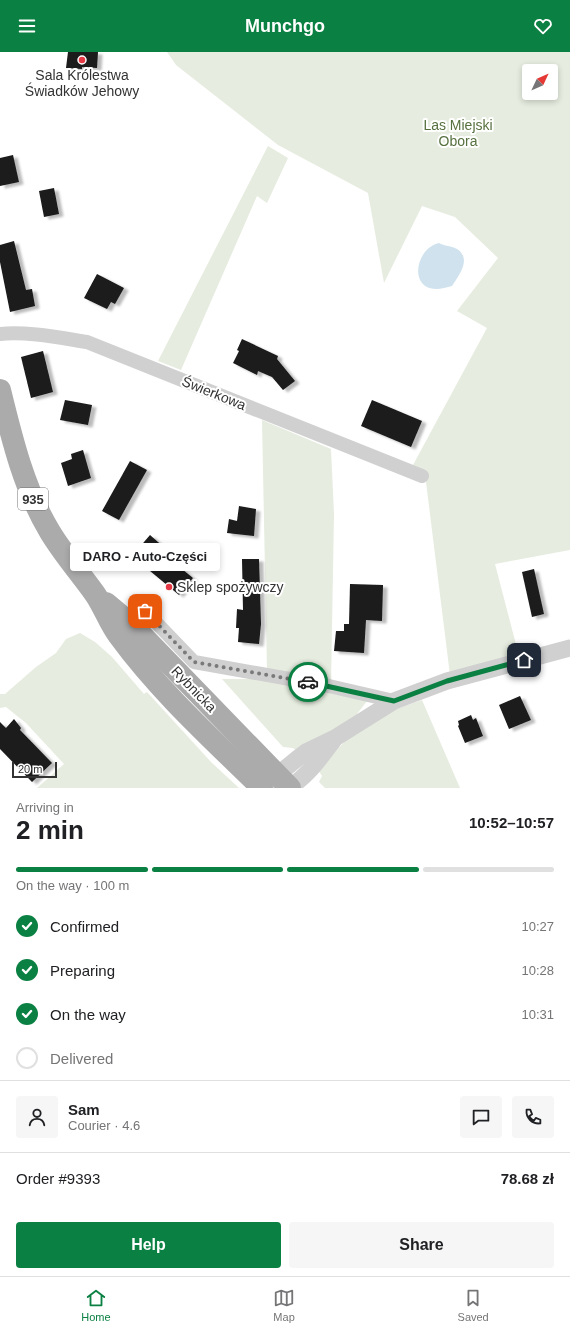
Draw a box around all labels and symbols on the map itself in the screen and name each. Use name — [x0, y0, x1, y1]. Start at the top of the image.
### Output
marker: Sala Królestwa Świadków Jehowy — [77, 55, 87, 65]
north arrow — [522, 64, 558, 100]
place label: Sala Królestwa Świadków Jehowy — [25, 67, 139, 99]
park label: Las Miejski Obora — [423, 117, 493, 149]
street label: Świerkowa — [180, 372, 249, 413]
road number: 935 — [18, 488, 48, 510]
callout: DARO - Auto-Części — [70, 543, 220, 571]
place label: Sklep spożywczy — [177, 579, 284, 595]
marker: Sklep spożywczy — [164, 582, 174, 592]
pin — [128, 594, 162, 628]
pin — [507, 643, 541, 677]
courier — [288, 662, 328, 702]
street label: Rybnicka — [168, 663, 220, 715]
scale bar — [12, 760, 57, 779]

